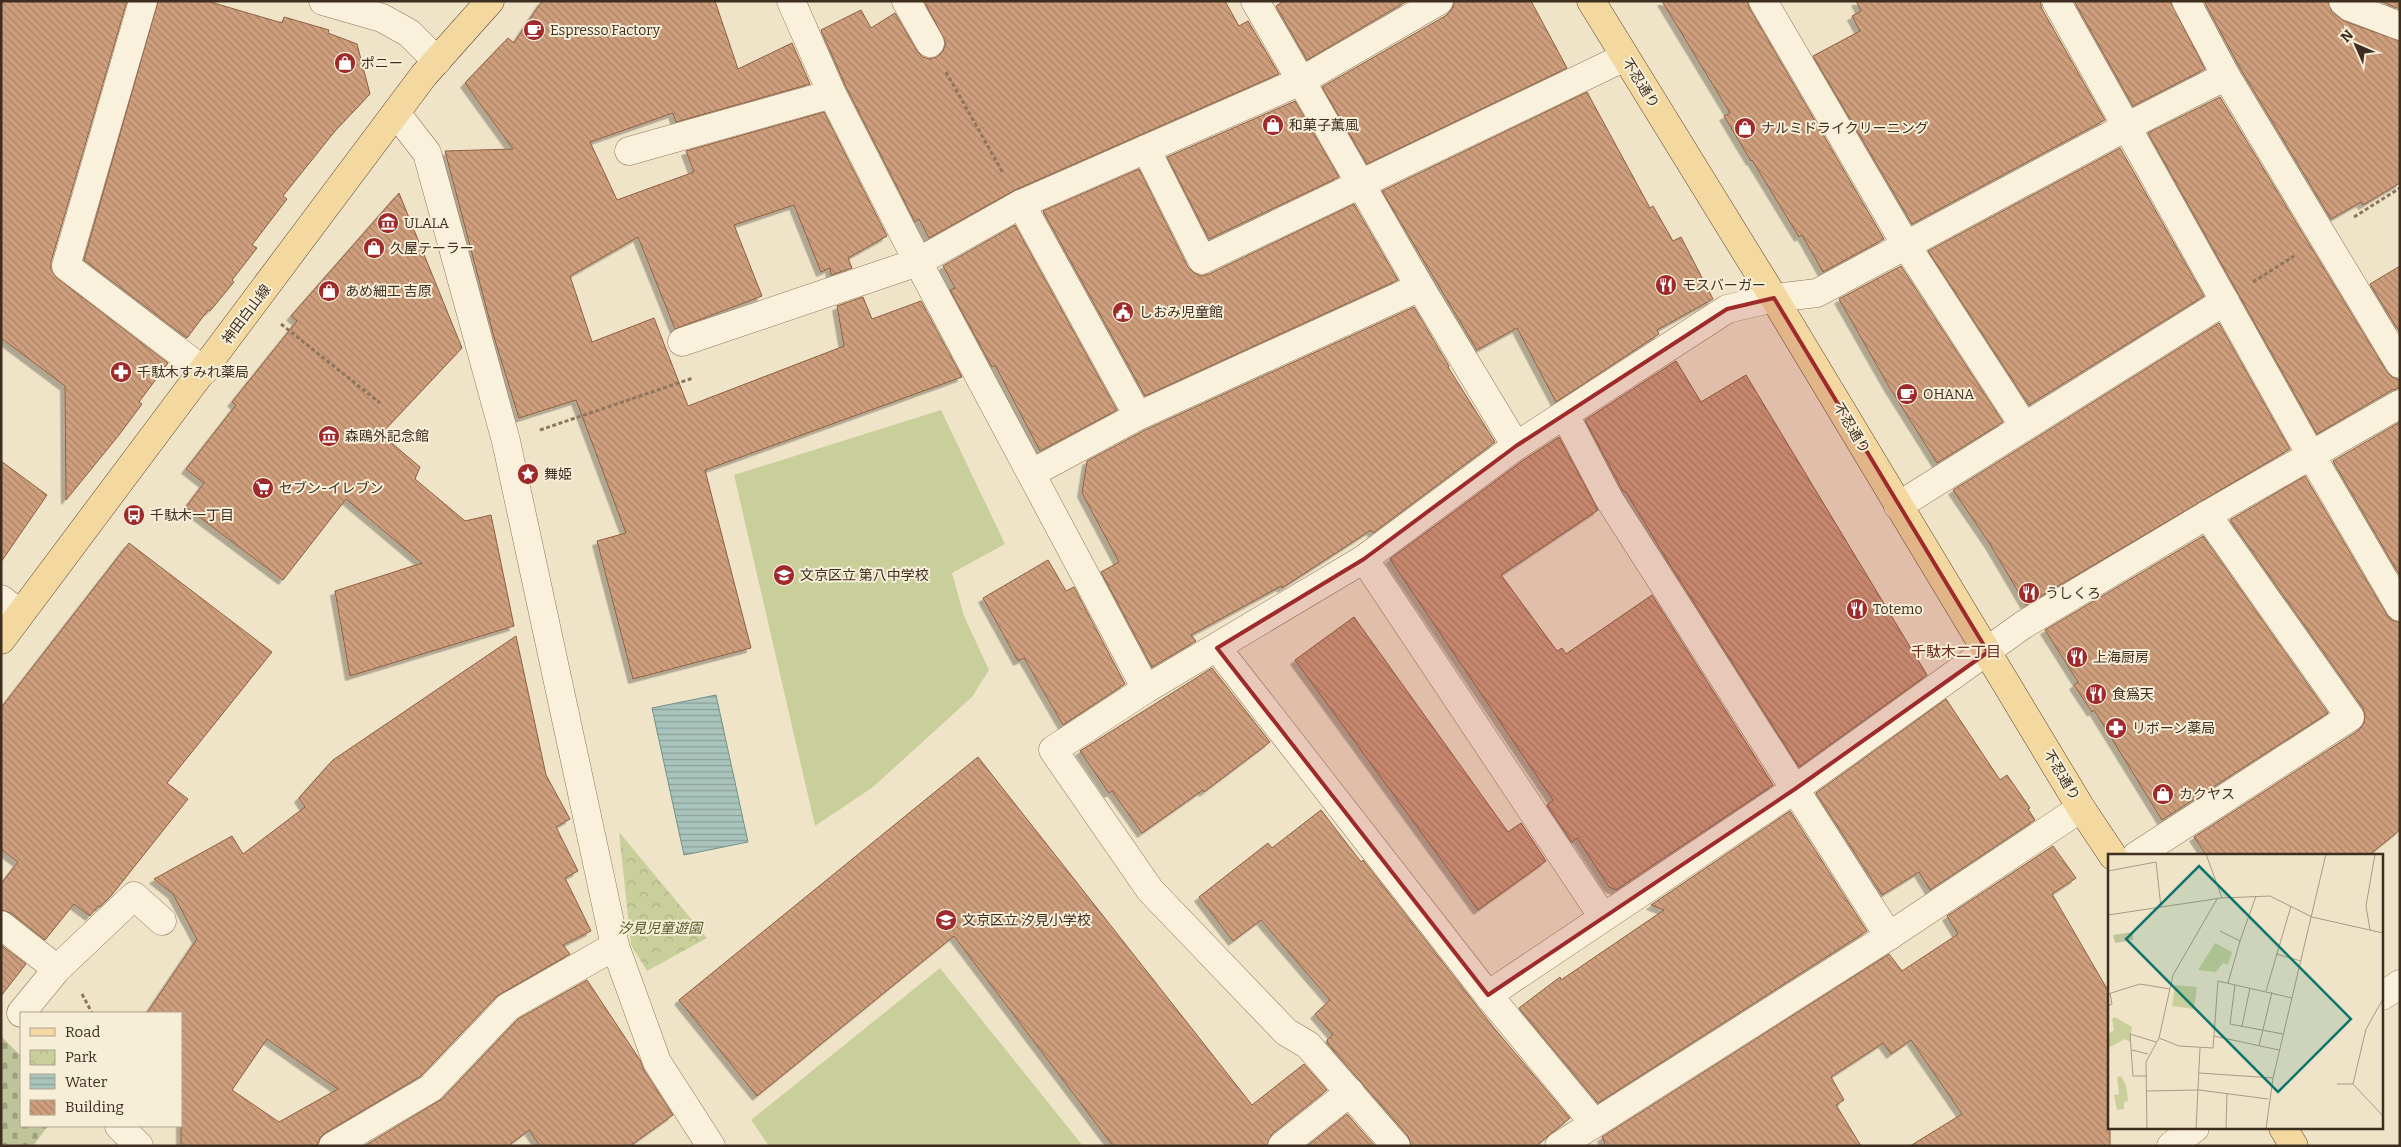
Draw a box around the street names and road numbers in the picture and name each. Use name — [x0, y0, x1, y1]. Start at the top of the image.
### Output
street label: 不忍通り — [1619, 55, 1663, 112]
street label: 神田白山線 — [219, 281, 274, 347]
street label: 不忍通り — [1830, 400, 1873, 457]
street label: 不忍通り — [2040, 747, 2083, 804]

